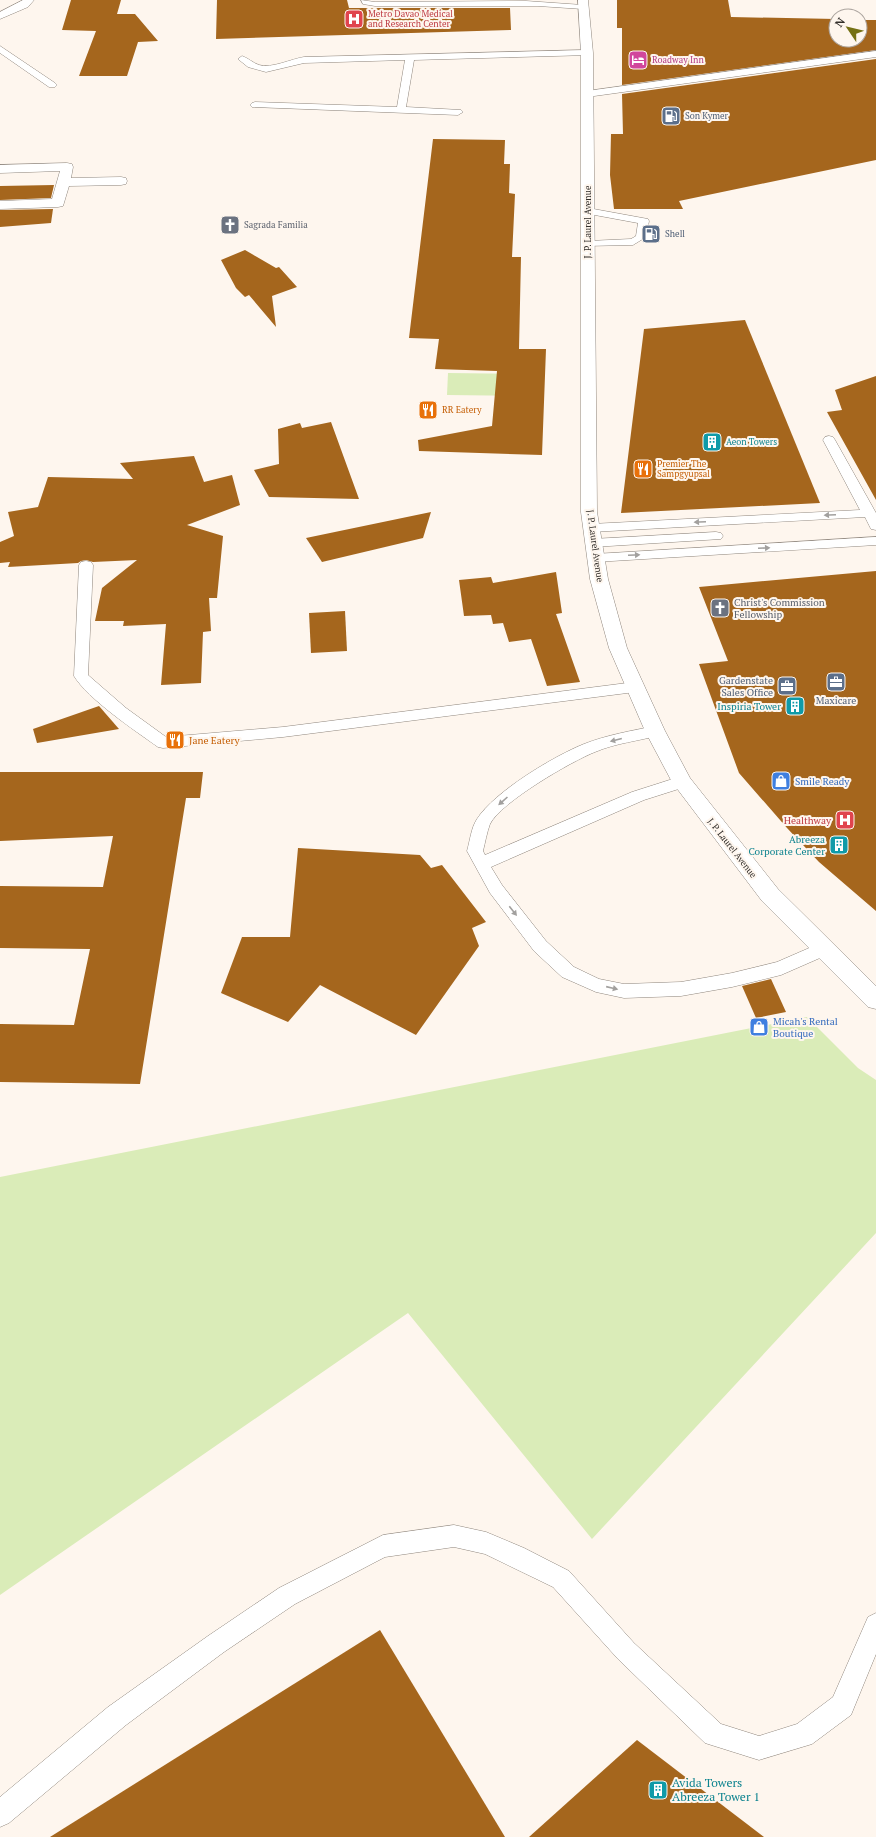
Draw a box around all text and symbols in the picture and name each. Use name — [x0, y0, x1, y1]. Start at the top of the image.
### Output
hospital icon: Metro Davao Medical and Research Center — [343, 8, 365, 30]
place label: Metro Davao Medical and Research Center — [368, 8, 453, 30]
north arrow — [828, 8, 868, 48]
text: N — [832, 14, 848, 30]
hotel icon: Roadway Inn — [627, 49, 649, 71]
place label: Roadway Inn — [652, 54, 704, 66]
fuel station icon: Son Kymer — [660, 105, 682, 127]
place label: Son Kymer — [685, 110, 728, 122]
street label: J. P. Laurel Avenue — [582, 185, 594, 258]
church icon: Sagrada Familia — [219, 214, 241, 236]
place label: Sagrada Familia — [244, 219, 308, 231]
fuel station icon: Shell — [640, 223, 662, 245]
place label: Shell — [665, 228, 685, 240]
restaurant icon: RR Eatery — [417, 399, 439, 421]
place label: RR Eatery — [442, 404, 482, 416]
building icon: Aeon Towers — [701, 431, 723, 453]
place label: Aeon Towers — [726, 436, 777, 448]
restaurant icon: Premier The Sampgyupsal — [632, 458, 654, 480]
place label: Premier The Sampgyupsal — [657, 458, 710, 480]
street label: J. P. Laurel Avenue — [584, 509, 606, 583]
one-way arrow — [824, 512, 836, 519]
one-way arrow — [694, 519, 706, 526]
one-way arrow — [758, 544, 770, 551]
one-way arrow — [628, 552, 640, 559]
place label: Christ's Commission Fellowship — [734, 596, 825, 621]
church icon: Christ's Commission Fellowship — [709, 597, 731, 619]
office icon: Maxicare — [825, 671, 847, 693]
place label: Gardenstate Sales Office — [719, 674, 773, 699]
office icon: Gardenstate Sales Office — [776, 675, 798, 697]
place label: Maxicare — [816, 694, 856, 707]
building icon: Inspiria Tower — [784, 695, 806, 717]
place label: Inspiria Tower — [717, 700, 781, 713]
restaurant icon: Jane Eatery — [164, 729, 186, 751]
place label: Jane Eatery — [189, 734, 240, 747]
one-way arrow — [610, 737, 622, 743]
shop icon: Smile Ready — [770, 770, 792, 792]
place label: Smile Ready — [795, 775, 850, 788]
one-way arrow — [498, 797, 508, 806]
hospital icon: Healthway — [834, 809, 856, 831]
place label: Healthway — [784, 814, 832, 827]
street label: J. P. Laurel Avenue — [705, 816, 759, 881]
place label: Abreeza Corporate Center — [748, 833, 825, 858]
building icon: Abreeza Corporate Center — [828, 834, 850, 856]
one-way arrow — [509, 905, 517, 916]
one-way arrow — [606, 986, 619, 992]
place label: Micah's Rental Boutique — [773, 1015, 838, 1040]
shop icon: Micah's Rental Boutique — [748, 1016, 770, 1038]
place label: Avida Towers Abreeza Tower 1 — [672, 1775, 760, 1804]
building icon: Avida Towers Abreeza Tower 1 — [647, 1779, 669, 1801]

